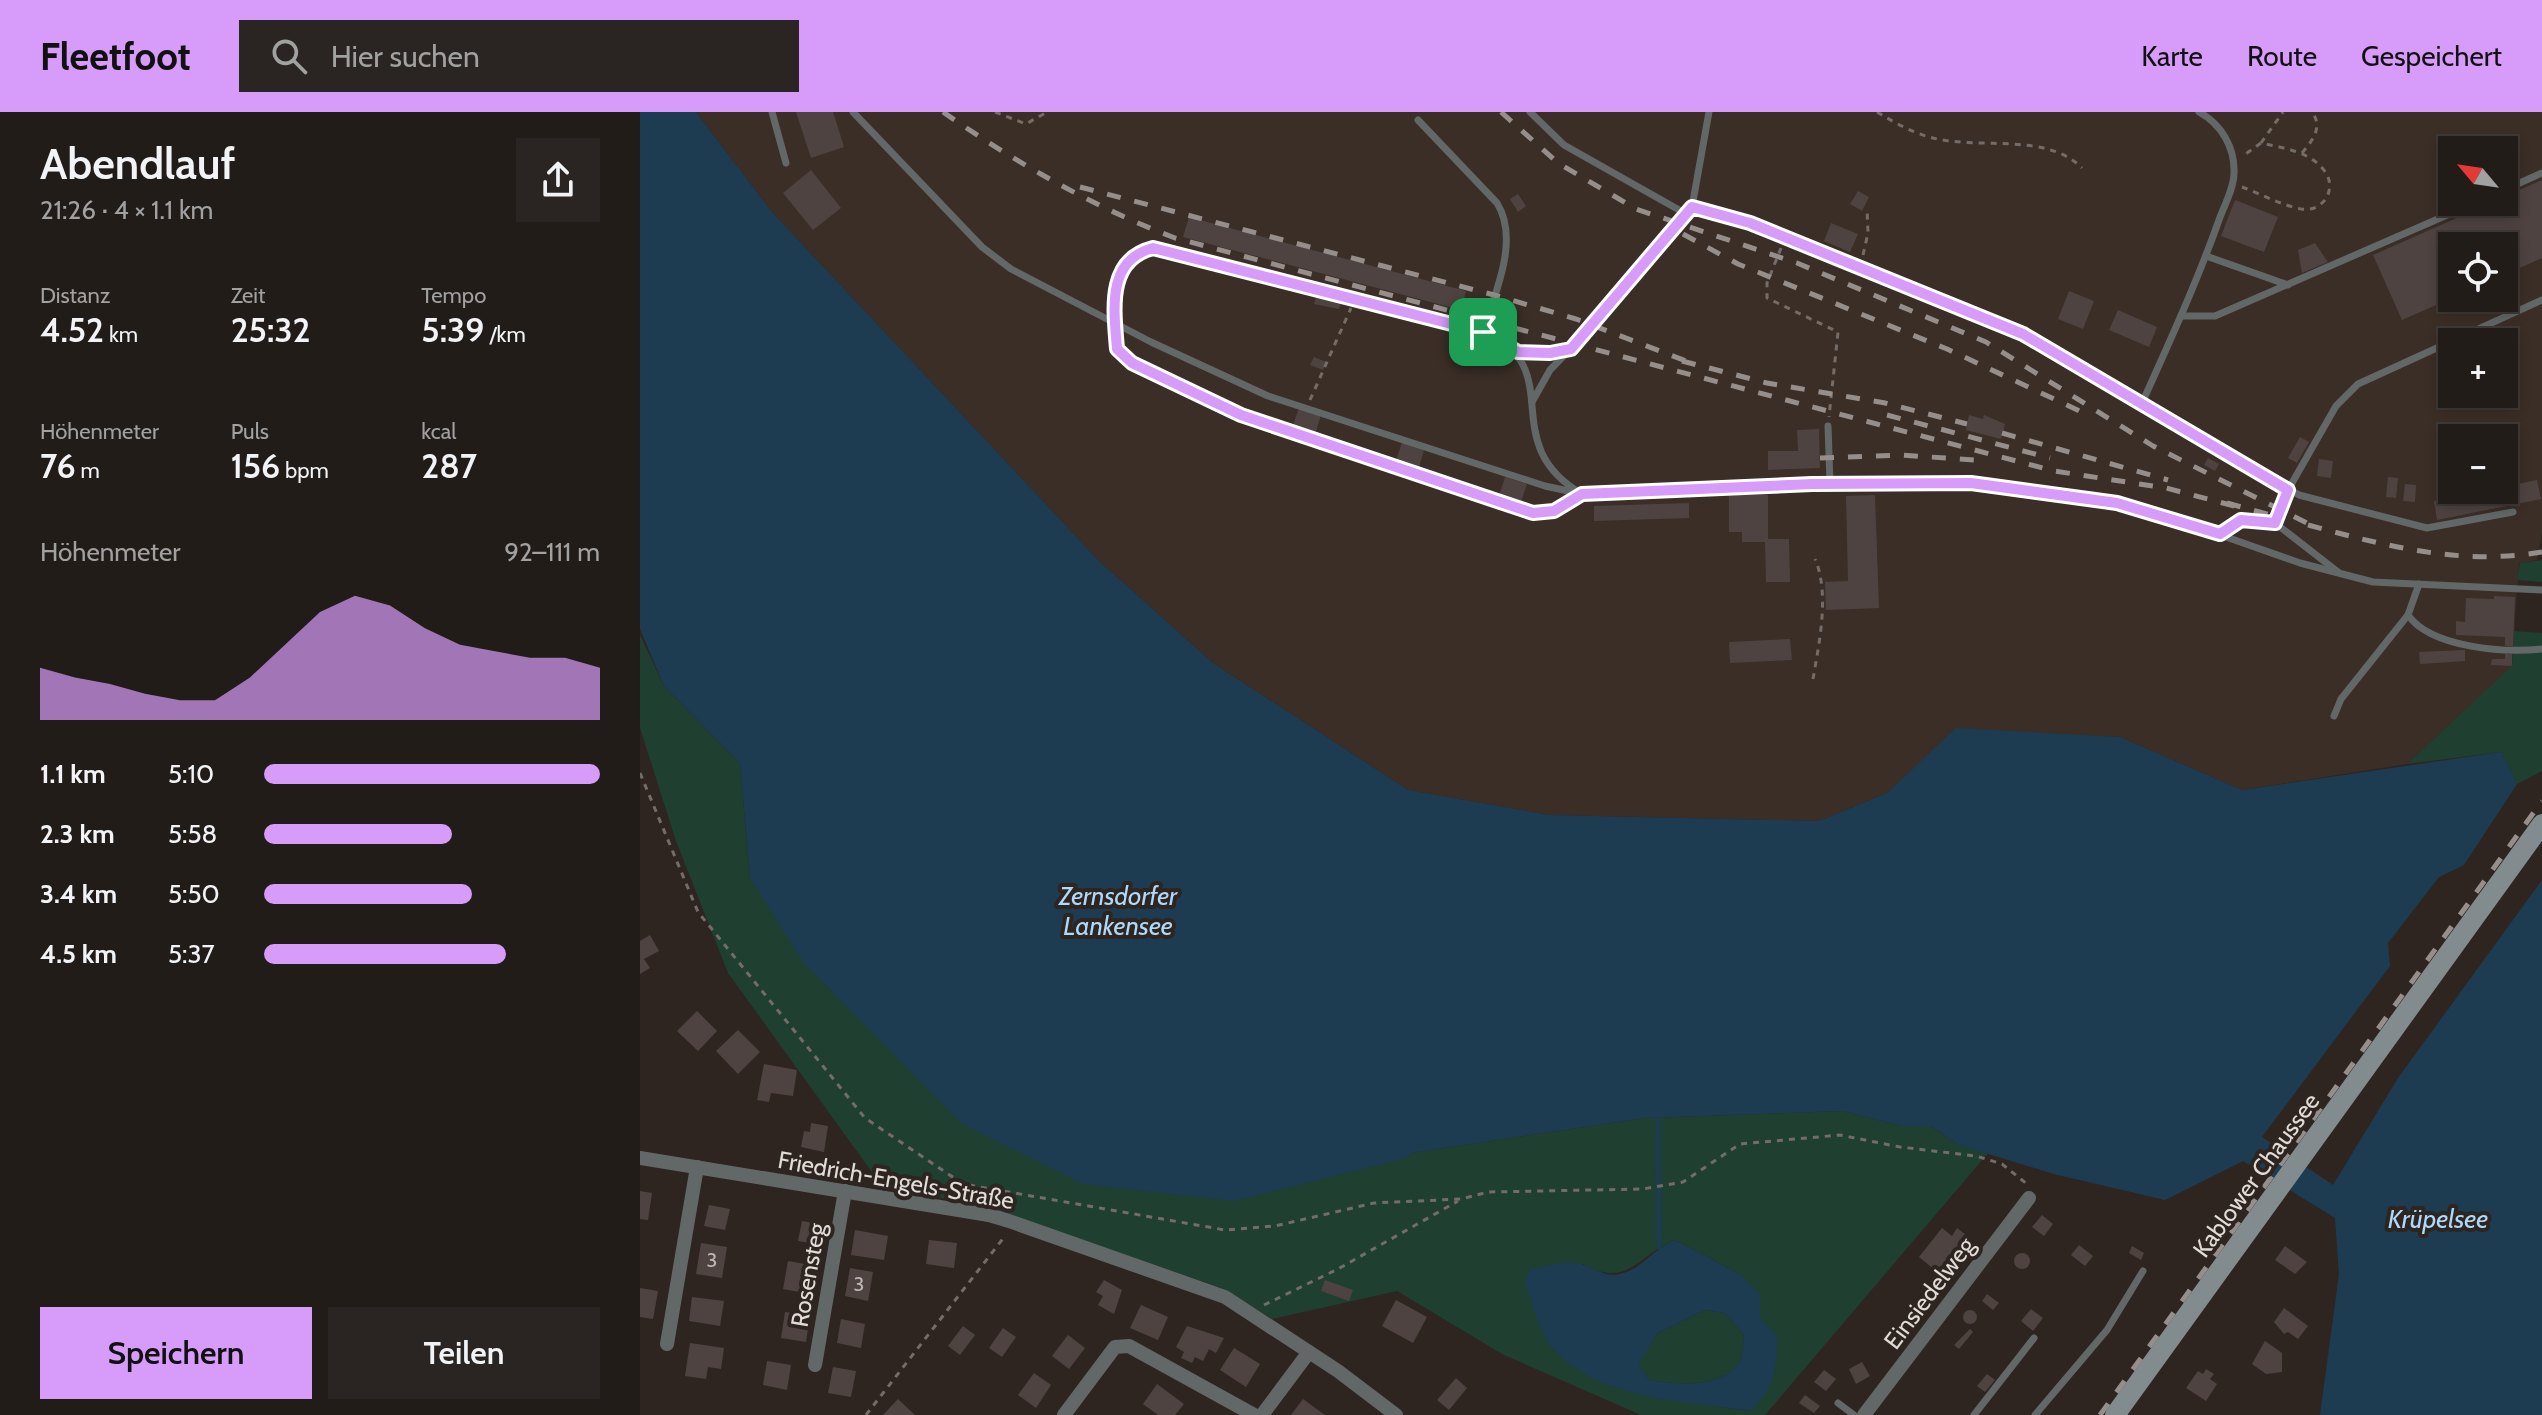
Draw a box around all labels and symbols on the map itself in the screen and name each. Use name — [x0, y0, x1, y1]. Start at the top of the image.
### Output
north arrow — [2438, 136, 2518, 216]
pin — [1449, 298, 1517, 366]
water label: Zernsdorfer Lankensee — [1057, 880, 1178, 942]
street label: Kablower Chaussee — [2187, 1087, 2325, 1263]
street label: Friedrich-Engels-Straße — [776, 1145, 1016, 1215]
water label: Krüpelsee — [2388, 1203, 2488, 1235]
street label: Rosensteg — [785, 1220, 832, 1329]
street label: Einsiedelweg — [1878, 1231, 1981, 1355]
house number: 3 — [707, 1248, 717, 1272]
house number: 3 — [854, 1272, 864, 1296]

